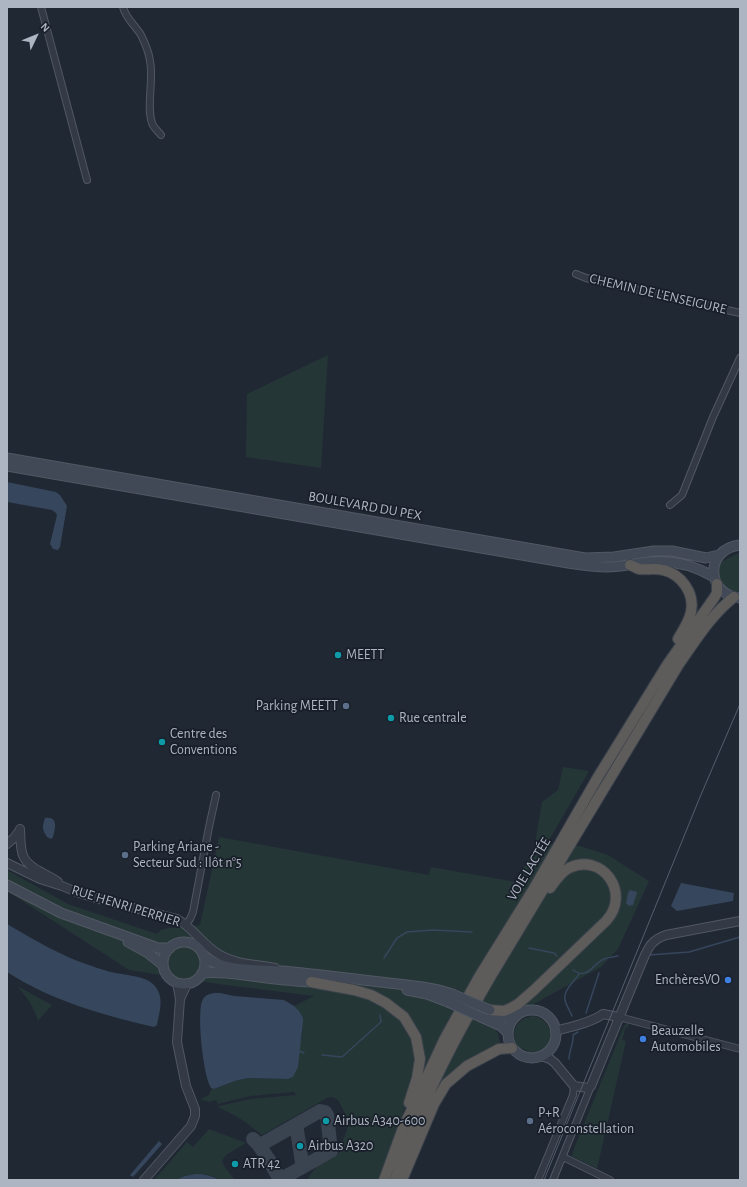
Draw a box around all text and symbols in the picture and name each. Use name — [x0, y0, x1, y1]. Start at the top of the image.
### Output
north arrow — [16, 16, 56, 56]
text: N — [39, 21, 52, 34]
street label: CHEMIN DE L'ENSEIGURE — [588, 270, 728, 318]
street label: BOULEVARD DU PEX — [307, 488, 423, 524]
place label: MEETT — [346, 647, 384, 663]
marker: MEETT — [333, 650, 343, 660]
place label: Parking MEETT — [256, 698, 338, 714]
marker: Parking MEETT — [341, 701, 351, 711]
place label: Rue centrale — [399, 710, 467, 726]
marker: Rue centrale — [386, 713, 396, 723]
place label: Centre des Conventions — [170, 726, 237, 758]
marker: Centre des Conventions — [157, 737, 167, 747]
street label: VOIE LACTÉE — [504, 834, 554, 904]
place label: Parking Ariane - Secteur Sud : Ilôt n°5 — [133, 839, 242, 872]
marker: Parking Ariane - Secteur Sud : Ilôt n°5 — [120, 850, 130, 860]
street label: RUE HENRI PERRIER — [70, 881, 182, 931]
place label: EnchèresVO — [655, 972, 720, 988]
marker: EnchèresVO — [723, 975, 733, 985]
place label: Beauzelle Automobiles — [651, 1023, 721, 1056]
marker: Beauzelle Automobiles — [638, 1034, 648, 1044]
place label: P+R Aéroconstellation — [538, 1105, 634, 1138]
place label: Airbus A340-600 — [334, 1113, 425, 1129]
marker: Airbus A340-600 — [321, 1116, 331, 1126]
marker: P+R Aéroconstellation — [525, 1116, 535, 1126]
place label: Airbus A320 — [308, 1138, 373, 1154]
marker: Airbus A320 — [295, 1141, 305, 1151]
place label: ATR 42 — [243, 1156, 280, 1172]
marker: ATR 42 — [230, 1159, 240, 1169]

